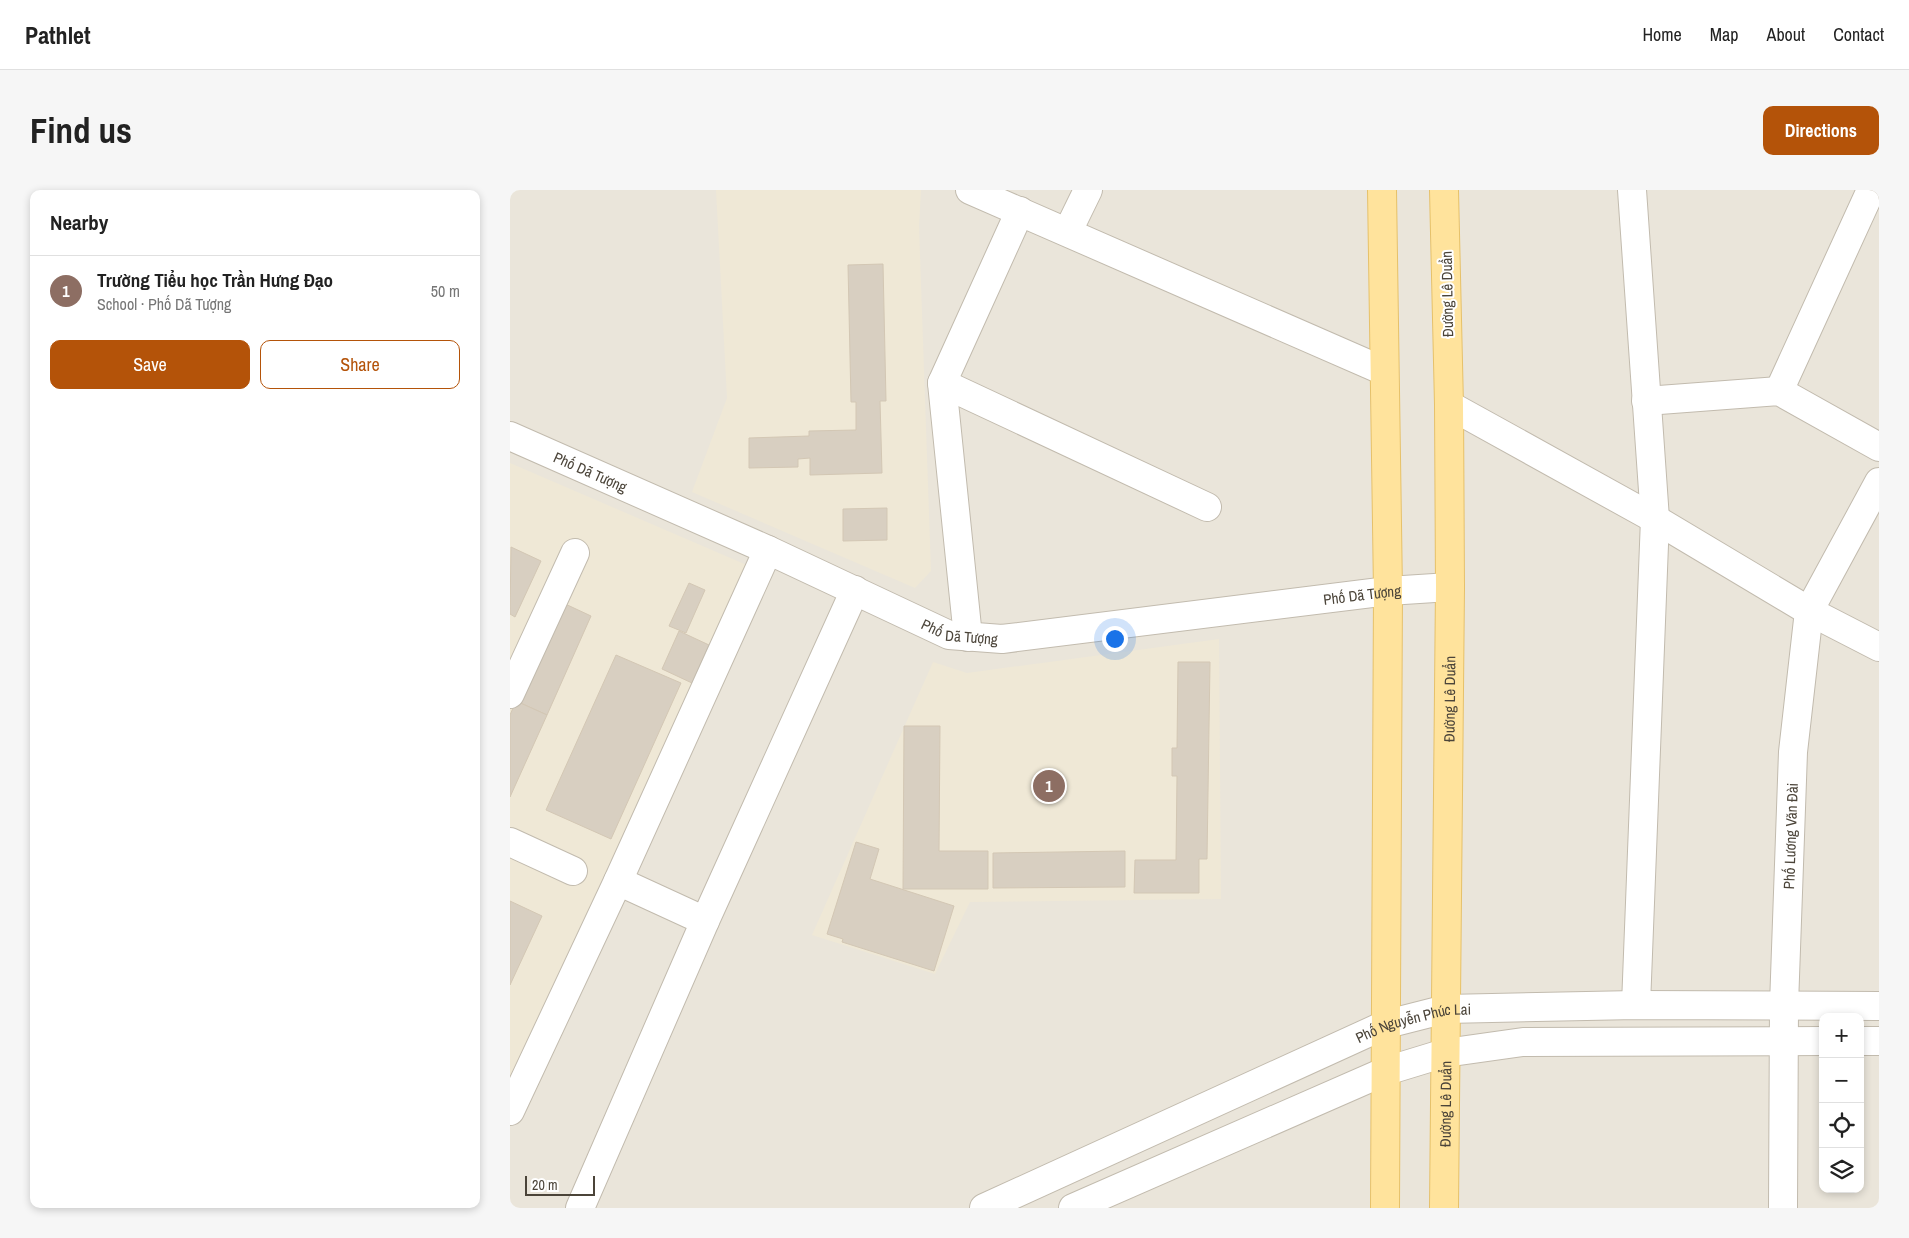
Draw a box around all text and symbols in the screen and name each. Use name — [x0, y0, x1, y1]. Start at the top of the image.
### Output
text: Pathlet — [25, 19, 91, 51]
text: Home — [1642, 22, 1682, 47]
text: Map — [1710, 22, 1739, 47]
text: About — [1767, 22, 1805, 47]
text: Contact — [1833, 22, 1884, 47]
button: Directions — [1763, 106, 1879, 155]
text: Find us — [30, 107, 132, 154]
text: Nearby — [50, 208, 108, 237]
street label: Đường Lê Duẩn — [1436, 251, 1458, 337]
text: Trường Tiểu học Trần Hưng Đạo — [97, 267, 333, 293]
text: 1 — [62, 280, 70, 302]
text: 50 m — [431, 280, 460, 302]
text: School · Phố Dã Tượng — [97, 293, 231, 315]
button: Save — [50, 340, 250, 389]
button: Share — [260, 340, 460, 389]
street label: Phố Dã Tượng — [551, 446, 631, 497]
street label: Phố Dã Tượng — [1322, 580, 1402, 609]
street label: Phố Dã Tượng — [918, 613, 999, 649]
your location — [1102, 626, 1128, 652]
street label: Đường Lê Duẩn — [1438, 656, 1460, 742]
pin: 1 — [1033, 767, 1065, 805]
street label: Phố Lương Văn Đài — [1778, 782, 1802, 890]
street label: Phố Nguyễn Phúc Lai — [1352, 998, 1471, 1048]
map controls — [1819, 1013, 1864, 1193]
button: + — [1819, 1013, 1864, 1058]
button: − — [1819, 1058, 1864, 1103]
street label: Đường Lê Duẩn — [1434, 1061, 1456, 1147]
button: locate — [1819, 1103, 1864, 1148]
button: layers — [1819, 1148, 1864, 1193]
scale bar — [525, 1173, 595, 1196]
text: 20 m — [532, 1176, 558, 1194]

